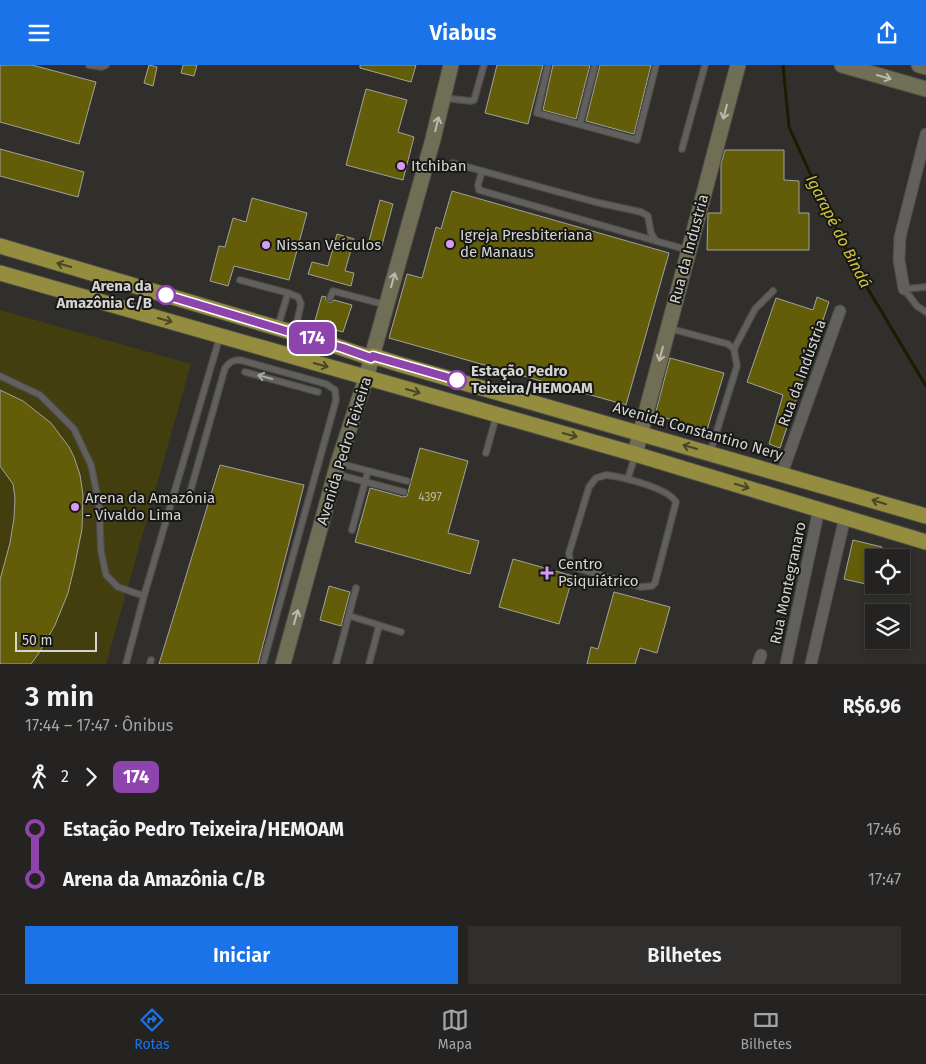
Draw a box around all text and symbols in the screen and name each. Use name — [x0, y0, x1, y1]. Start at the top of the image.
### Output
icon: menu — [25, 19, 53, 47]
text: Viabus — [430, 19, 497, 46]
icon: share — [873, 19, 901, 47]
one-way arrow — [876, 73, 892, 83]
one-way arrow — [720, 104, 730, 120]
one-way arrow — [433, 116, 442, 132]
place label: Itchiban — [411, 157, 467, 175]
marker: Itchiban — [395, 160, 407, 172]
water label: Igarapé do Bindá — [802, 172, 875, 291]
street label: Rua da Industria — [666, 192, 712, 306]
place label: Igreja Presbiteriana de Manaus — [460, 226, 593, 261]
place label: Nissan Veículos — [276, 236, 381, 254]
marker: Igreja Presbiteriana de Manaus — [444, 238, 456, 250]
marker: Nissan Veículos — [260, 239, 272, 251]
one-way arrow — [57, 260, 73, 270]
one-way arrow — [389, 273, 398, 289]
place label: Arena da Amazônia C/B — [55, 277, 152, 312]
marker: Arena da Amazônia C/B — [156, 285, 176, 305]
one-way arrow — [156, 316, 172, 325]
street label: Rua da Indústria — [774, 317, 830, 429]
line badge: 174 — [283, 322, 341, 354]
text: 174 — [299, 327, 325, 349]
one-way arrow — [656, 345, 665, 361]
one-way arrow — [312, 360, 328, 370]
place label: Estação Pedro Teixeira/HEMOAM — [471, 362, 593, 397]
marker: Estação Pedro Teixeira/HEMOAM — [447, 370, 467, 390]
one-way arrow — [257, 372, 273, 382]
street label: Avenida Pedro Teixeira — [313, 375, 375, 527]
one-way arrow — [405, 386, 421, 396]
street label: Avenida Constantino Nery — [611, 398, 786, 464]
one-way arrow — [561, 431, 577, 441]
one-way arrow — [682, 441, 698, 451]
one-way arrow — [734, 482, 750, 492]
place label: Arena da Amazônia - Vivaldo Lima — [85, 489, 215, 524]
house number: 4397 — [418, 490, 442, 504]
one-way arrow — [872, 497, 888, 507]
marker: Arena da Amazônia - Vivaldo Lima — [69, 501, 81, 513]
street label: Rua Montegranaro — [766, 520, 810, 646]
map controls — [865, 549, 910, 649]
button: locate — [865, 549, 910, 594]
place label: Centro Psiquiátrico — [558, 555, 639, 590]
marker: Centro Psiquiátrico — [540, 566, 554, 580]
button: layers — [865, 604, 910, 649]
one-way arrow — [292, 609, 302, 625]
scale bar — [15, 629, 98, 652]
text: 50 m — [22, 632, 53, 649]
text: 3 min — [25, 680, 94, 713]
text: R$6.96 — [843, 695, 901, 718]
text: 17:44 – 17:47 · Ônibus — [25, 716, 173, 735]
icon: walk — [25, 763, 53, 791]
icon: forward — [77, 763, 105, 791]
text: 174 — [123, 766, 149, 788]
text: 2 — [61, 767, 69, 786]
text: Estação Pedro Teixeira/HEMOAM — [63, 818, 344, 841]
text: 17:46 — [866, 820, 901, 839]
text: Arena da Amazônia C/B — [63, 868, 265, 891]
text: 17:47 — [868, 870, 901, 889]
button: Iniciar — [25, 926, 458, 984]
button: Bilhetes — [468, 926, 901, 984]
tab: Rotas — [134, 1006, 170, 1053]
tab: Mapa — [438, 1006, 472, 1053]
tab: Bilhetes — [740, 1006, 792, 1053]

